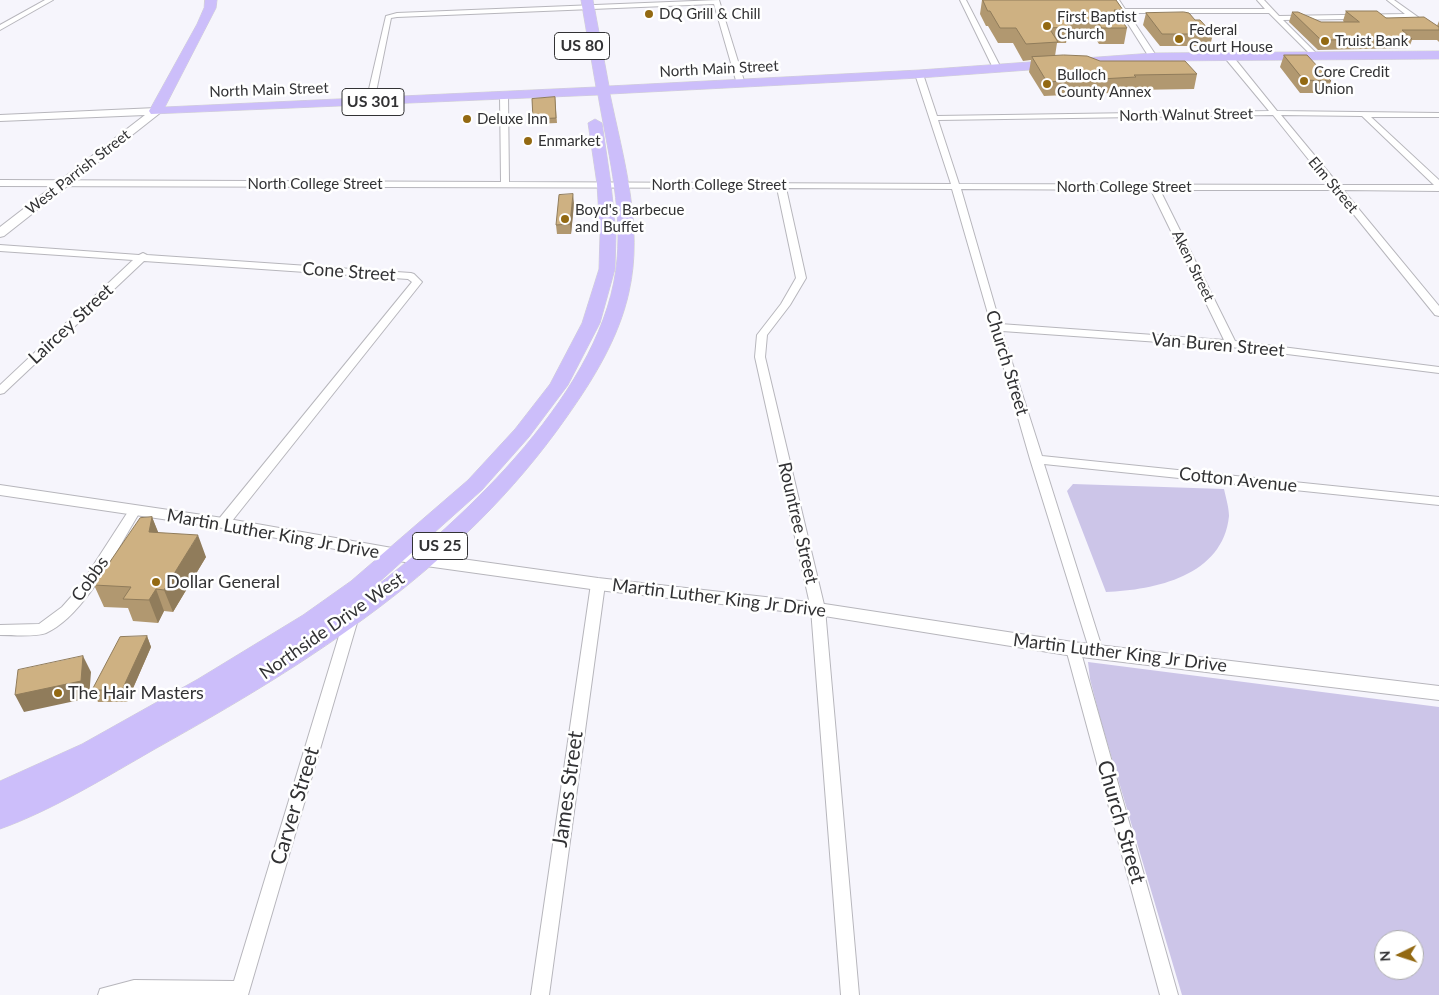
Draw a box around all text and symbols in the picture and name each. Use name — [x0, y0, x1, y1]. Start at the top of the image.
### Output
place label: DQ Grill & Chill — [659, 5, 761, 23]
marker: DQ Grill & Chill — [643, 8, 655, 20]
place label: First Baptist Church — [1057, 8, 1137, 43]
marker: First Baptist Church — [1041, 20, 1053, 32]
place label: Federal Court House — [1189, 21, 1273, 56]
road number: US 80 — [554, 32, 610, 59]
place label: Truist Bank — [1335, 32, 1408, 50]
marker: Federal Court House — [1173, 33, 1185, 45]
marker: Truist Bank — [1319, 35, 1331, 47]
street label: North Main Street — [659, 57, 779, 81]
place label: Core Credit Union — [1314, 63, 1390, 98]
place label: Bulloch County Annex — [1057, 66, 1151, 101]
marker: Core Credit Union — [1298, 75, 1310, 87]
marker: Bulloch County Annex — [1041, 78, 1053, 90]
street label: North Main Street — [209, 79, 329, 101]
road number: US 301 — [342, 88, 404, 115]
street label: North Walnut Street — [1119, 105, 1253, 125]
place label: Deluxe Inn — [477, 110, 548, 128]
marker: Deluxe Inn — [461, 113, 473, 125]
street label: West Parrish Street — [22, 126, 134, 218]
place label: Enmarket — [538, 132, 601, 150]
marker: Enmarket — [522, 135, 534, 147]
street label: Elm Street — [1304, 153, 1362, 217]
street label: North College Street — [247, 175, 383, 193]
street label: North College Street — [651, 176, 787, 194]
street label: North College Street — [1056, 178, 1192, 196]
place label: Boyd's Barbecue and Buffet — [575, 201, 684, 236]
marker: Boyd's Barbecue and Buffet — [559, 213, 571, 225]
street label: Aken Street — [1168, 227, 1218, 305]
street label: Cone Street — [302, 258, 396, 286]
street label: Laircey Street — [24, 279, 118, 369]
street label: Church Street — [981, 308, 1033, 418]
street label: Van Buren Street — [1150, 328, 1286, 362]
street label: Rountree Street — [773, 460, 823, 586]
street label: Cotton Avenue — [1178, 463, 1298, 497]
street label: Martin Luther King Jr Drive — [165, 505, 381, 563]
road number: US 25 — [412, 532, 468, 560]
street label: Cobbs — [67, 552, 113, 606]
street label: Northside Drive West — [255, 568, 409, 684]
place label: Dollar General — [166, 571, 280, 593]
street label: Martin Luther King Jr Drive — [611, 574, 827, 622]
marker: Dollar General — [150, 576, 162, 588]
street label: Martin Luther King Jr Drive — [1012, 629, 1228, 677]
place label: The Hair Masters — [68, 682, 204, 704]
marker: The Hair Masters — [52, 687, 64, 699]
street label: James Street — [547, 729, 589, 849]
street label: Carver Street — [265, 744, 325, 868]
street label: Church Street — [1091, 757, 1151, 887]
north arrow — [1374, 930, 1424, 980]
text: N — [1376, 950, 1393, 962]

